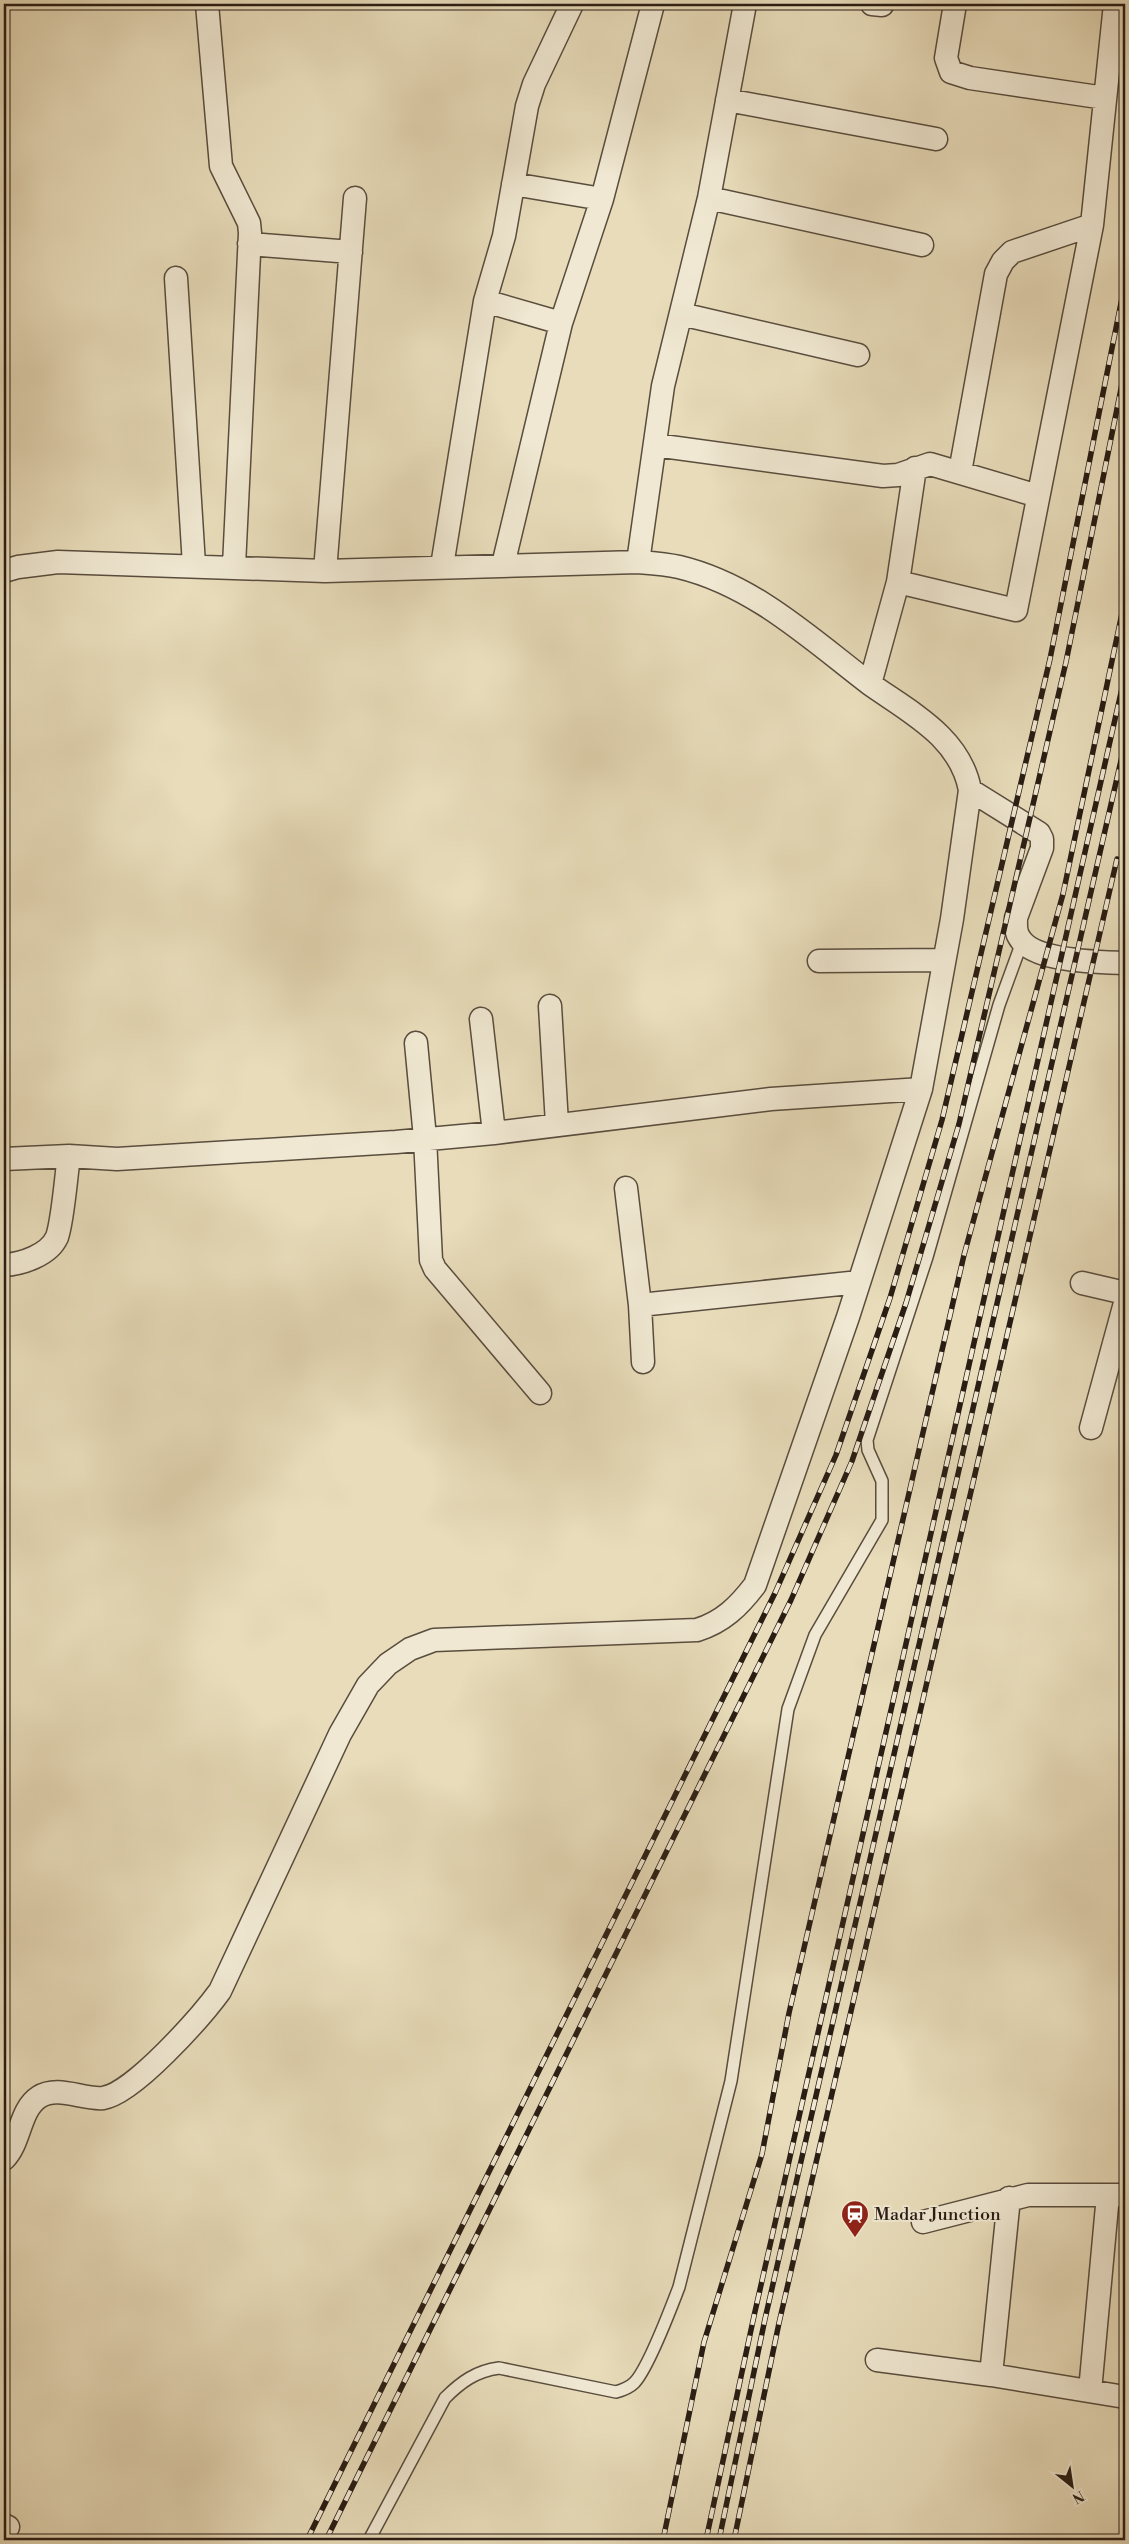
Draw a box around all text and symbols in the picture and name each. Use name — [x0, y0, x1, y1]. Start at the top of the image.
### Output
station icon: Madar Junction — [840, 2199, 870, 2238]
place label: Madar Junction — [874, 2203, 1001, 2226]
north arrow — [1046, 2462, 1096, 2512]
text: N — [1069, 2486, 1087, 2507]

